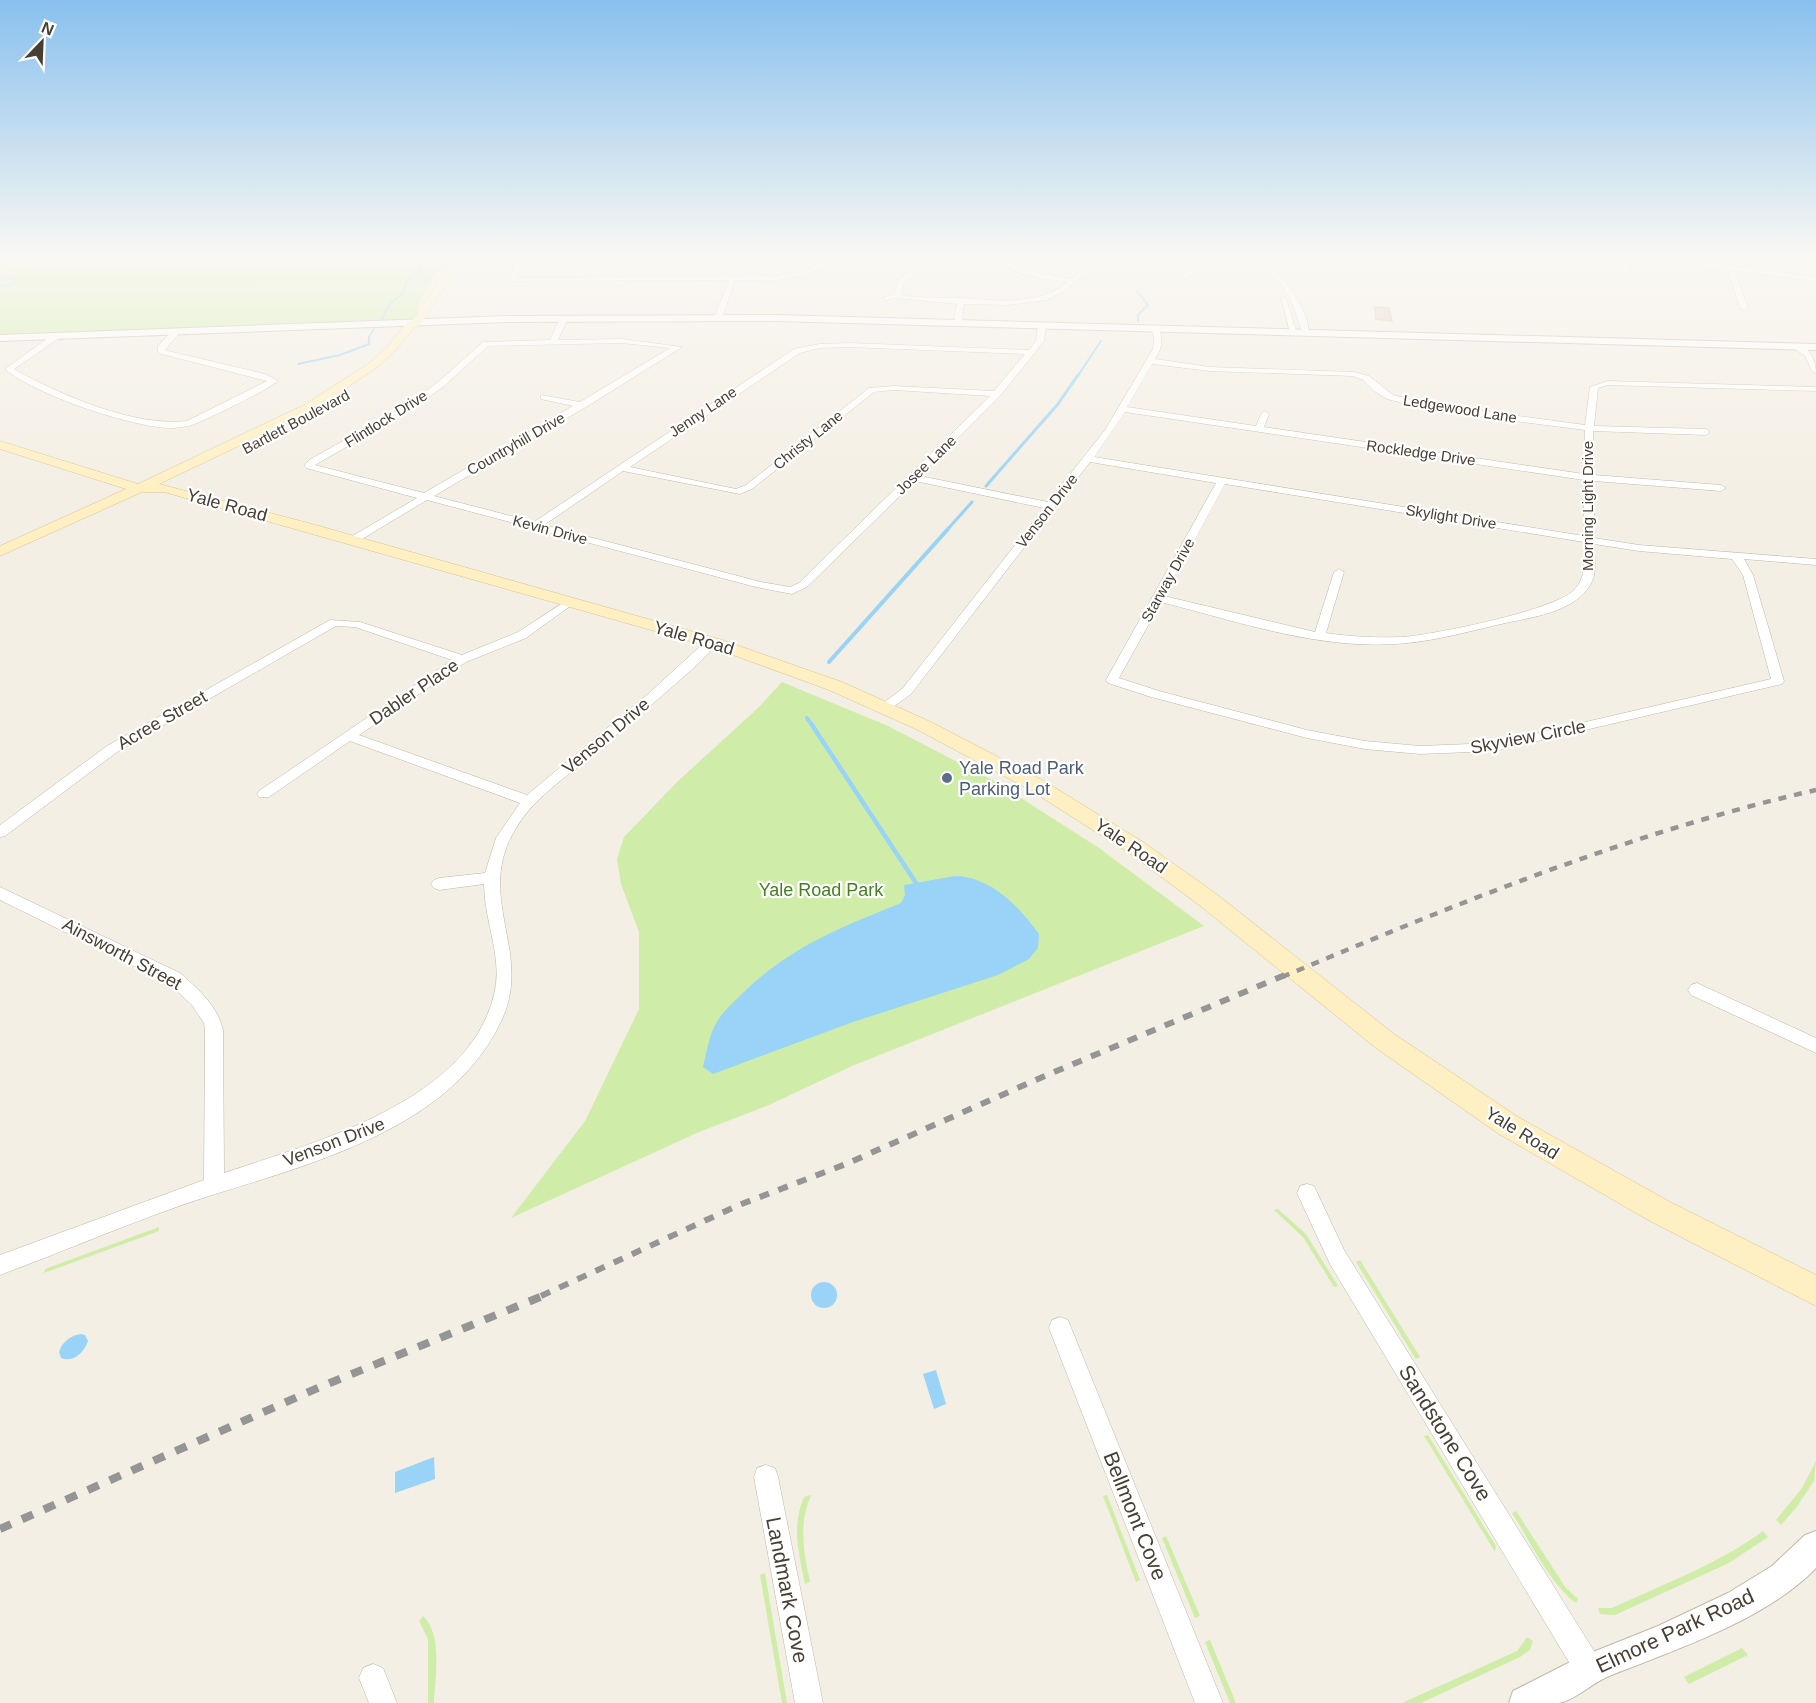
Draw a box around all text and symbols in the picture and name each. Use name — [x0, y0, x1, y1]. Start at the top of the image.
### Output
north arrow — [12, 12, 72, 72]
text: N — [39, 19, 56, 39]
street label: Jenny Lane — [666, 383, 740, 440]
street label: Bartlett Boulevard — [239, 386, 352, 457]
street label: Flintlock Drive — [341, 386, 430, 451]
street label: Ledgewood Lane — [1402, 391, 1518, 426]
street label: Christy Lane — [770, 407, 846, 473]
street label: Countryhill Drive — [464, 409, 568, 478]
street label: Josee Lane — [892, 432, 959, 498]
street label: Rockledge Drive — [1365, 436, 1477, 469]
street label: Morning Light Drive — [1579, 441, 1596, 571]
street label: Venson Drive — [1012, 470, 1081, 551]
street label: Yale Road — [184, 485, 270, 525]
street label: Skylight Drive — [1404, 501, 1498, 532]
street label: Kevin Drive — [511, 511, 589, 548]
street label: Starway Drive — [1137, 535, 1198, 625]
street label: Yale Road — [651, 617, 737, 659]
street label: Dabler Place — [366, 655, 462, 729]
street label: Acree Street — [114, 686, 210, 754]
street label: Venson Drive — [559, 694, 653, 778]
street label: Skyview Circle — [1469, 716, 1587, 758]
place label: Yale Road Park Parking Lot — [959, 758, 1085, 799]
marker: Yale Road Park Parking Lot — [940, 771, 954, 785]
street label: Yale Road — [1091, 815, 1171, 877]
park label: Yale Road Park — [759, 880, 884, 900]
street label: Ainsworth Street — [59, 914, 185, 994]
street label: Yale Road — [1482, 1103, 1562, 1163]
street label: Venson Drive — [280, 1113, 388, 1171]
street label: Sandstone Cove — [1395, 1361, 1496, 1505]
street label: Bellmont Cove — [1099, 1448, 1172, 1583]
street label: Landmark Cove — [762, 1515, 813, 1665]
street label: Elmore Park Road — [1592, 1584, 1757, 1677]

